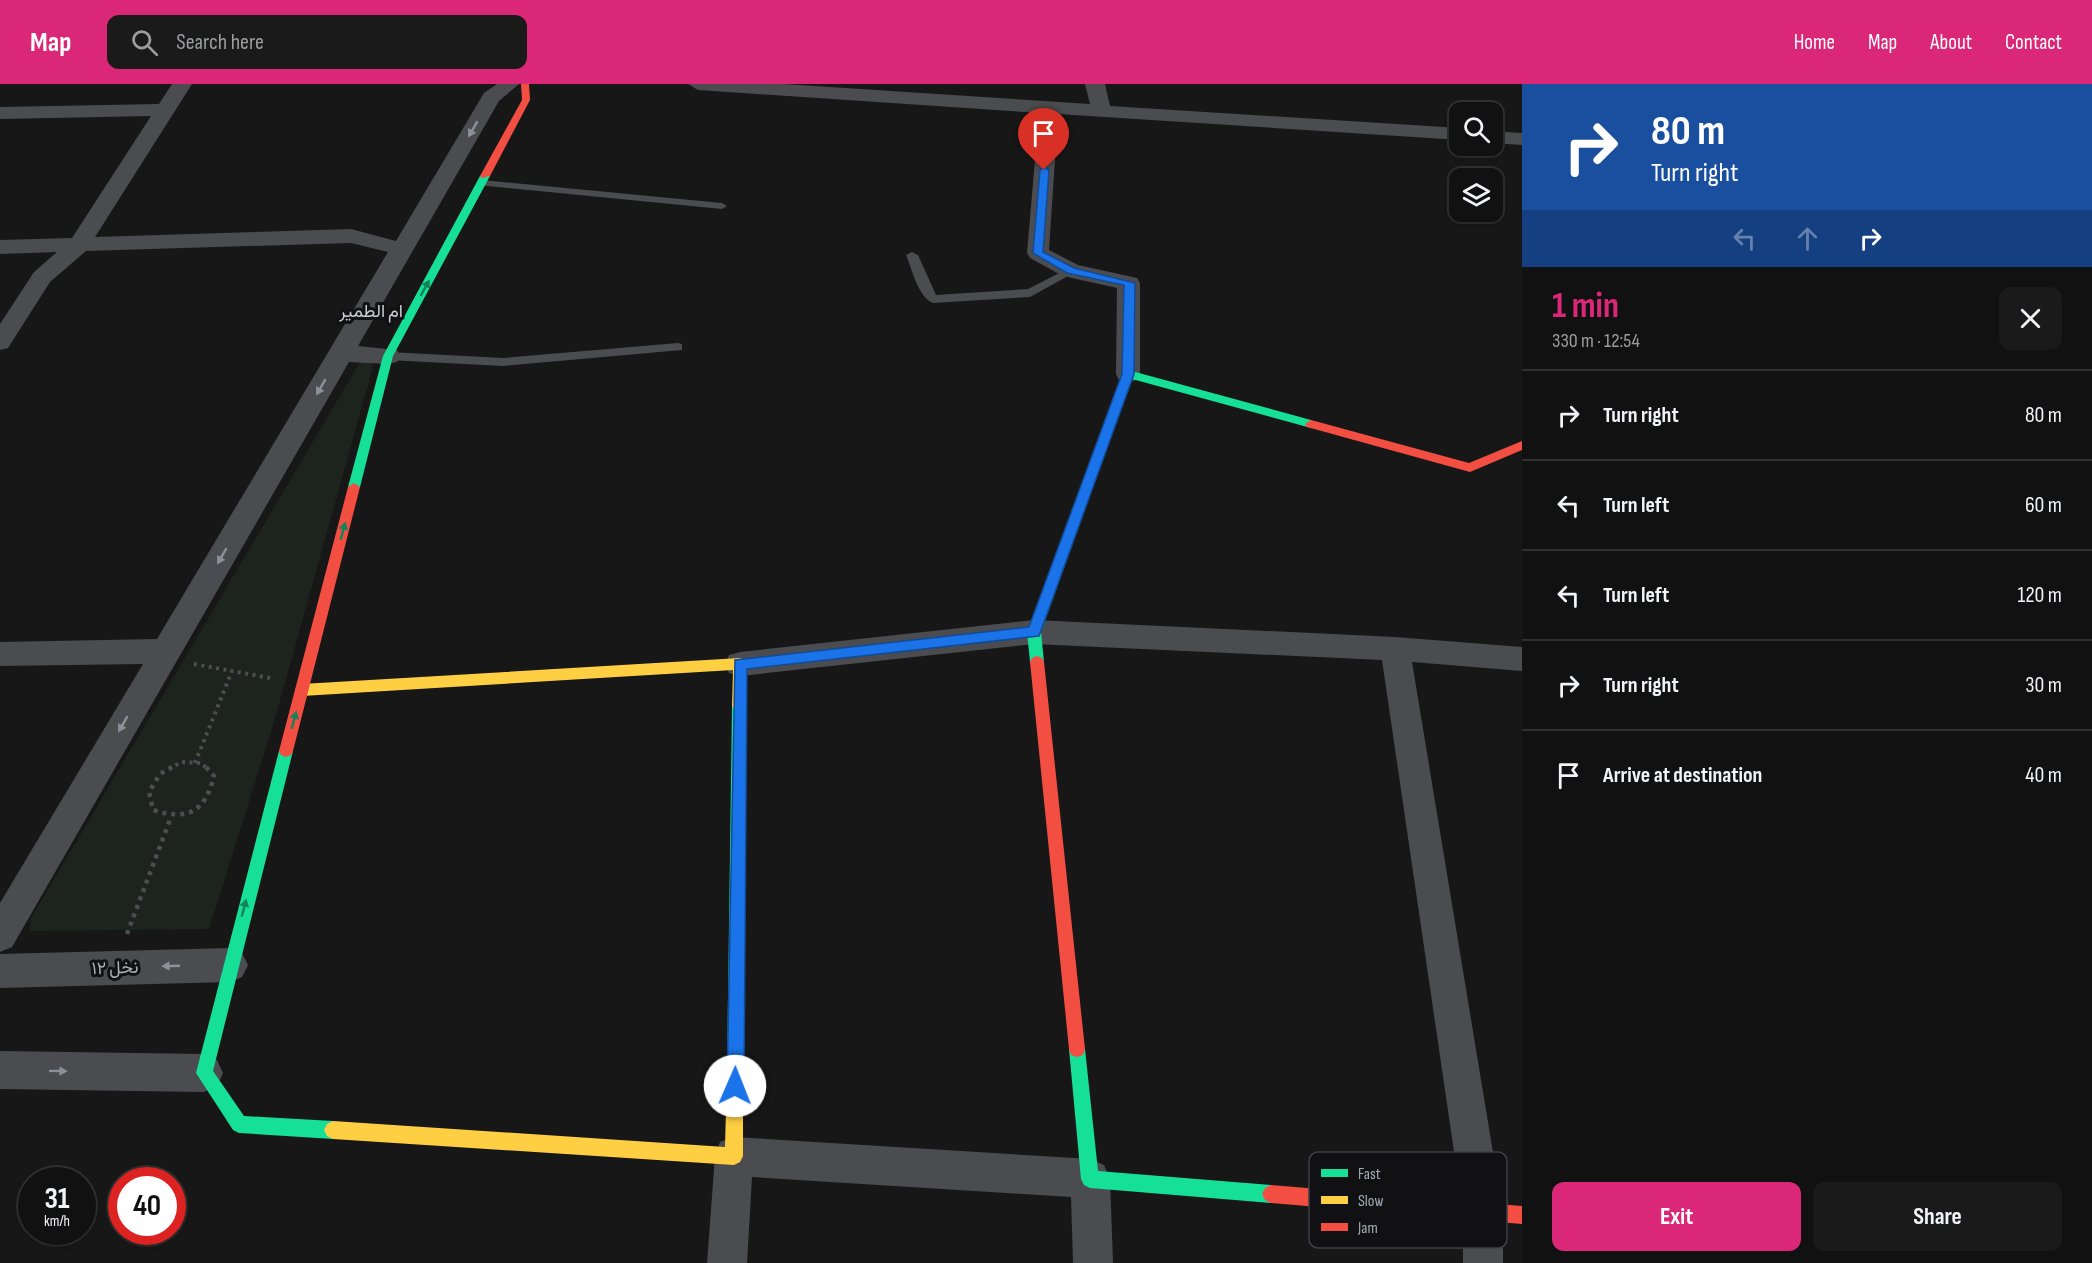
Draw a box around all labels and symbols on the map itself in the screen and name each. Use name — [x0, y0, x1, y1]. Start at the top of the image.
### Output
pin — [1018, 108, 1069, 170]
one-way arrow — [467, 121, 478, 137]
one-way arrow — [420, 280, 431, 296]
district label: ام الطمیر — [338, 301, 403, 323]
one-way arrow — [315, 379, 326, 395]
one-way arrow — [339, 522, 348, 540]
one-way arrow — [217, 548, 227, 565]
one-way arrow — [290, 710, 299, 728]
one-way arrow — [118, 716, 129, 732]
one-way arrow — [240, 899, 250, 917]
street label: نخل ۱۲ — [91, 957, 139, 979]
one-way arrow — [162, 962, 181, 971]
position arrow — [703, 1054, 767, 1118]
one-way arrow — [49, 1066, 68, 1076]
legend — [1309, 1152, 1507, 1248]
text: Fast — [1358, 1165, 1381, 1184]
speed limit sign: 40 — [108, 1167, 186, 1245]
text: Slow — [1358, 1192, 1383, 1211]
text: Jam — [1357, 1219, 1378, 1238]

